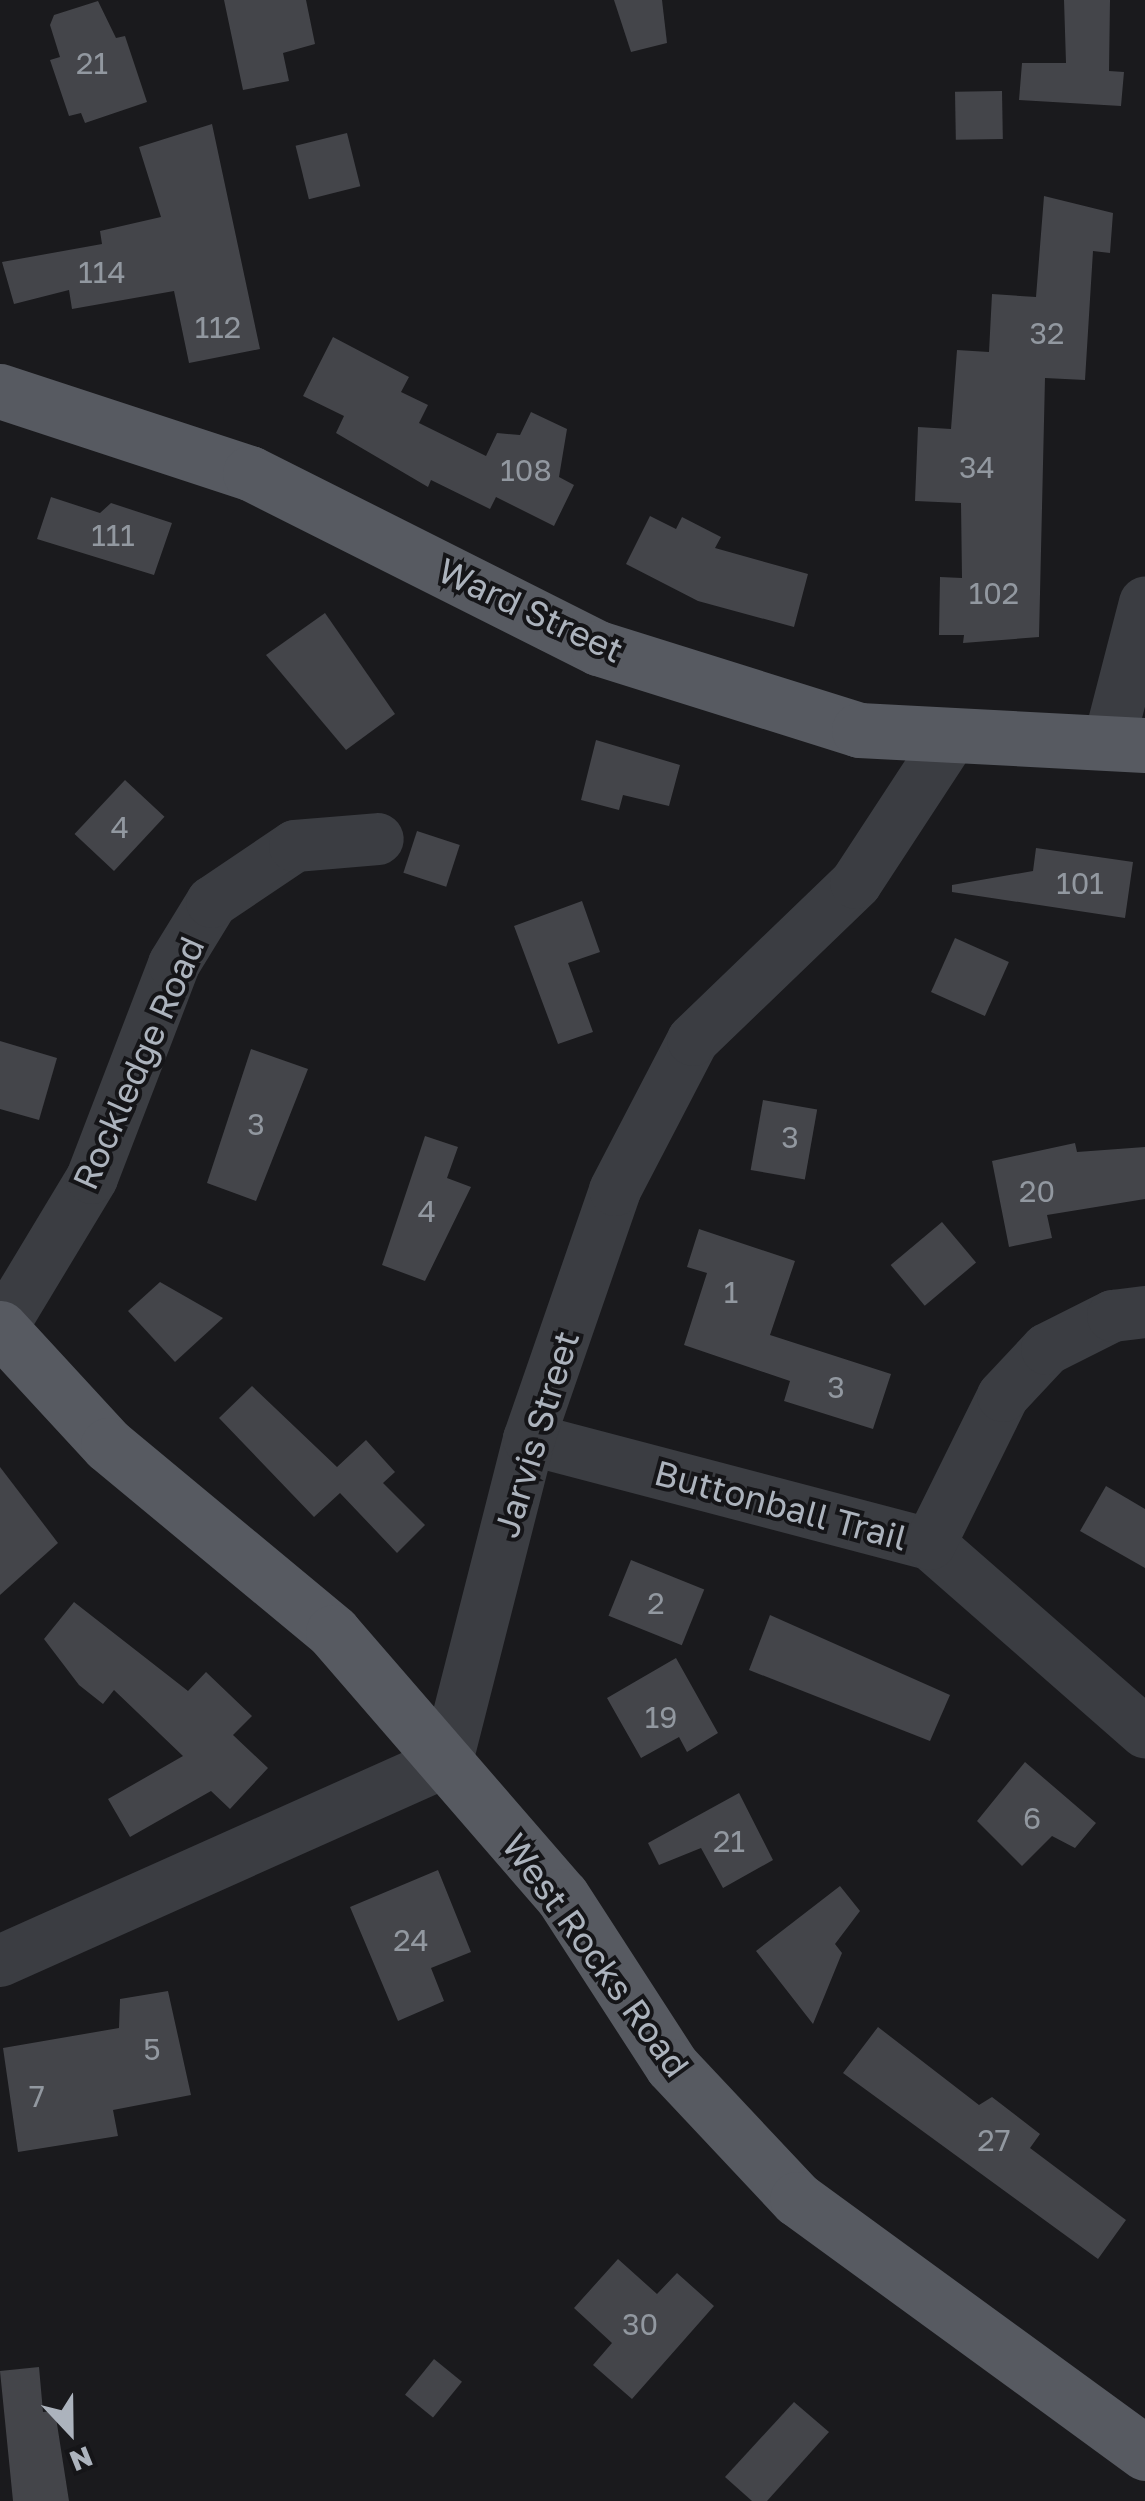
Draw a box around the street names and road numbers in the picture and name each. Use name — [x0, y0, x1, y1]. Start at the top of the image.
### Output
street label: Ward Street — [432, 549, 630, 671]
street label: Rockledge Road — [63, 930, 213, 1196]
street label: Jarvis Street — [485, 1326, 587, 1542]
street label: Buttonball Trail — [650, 1451, 912, 1559]
street label: West Rocks Road — [494, 1825, 698, 2085]

